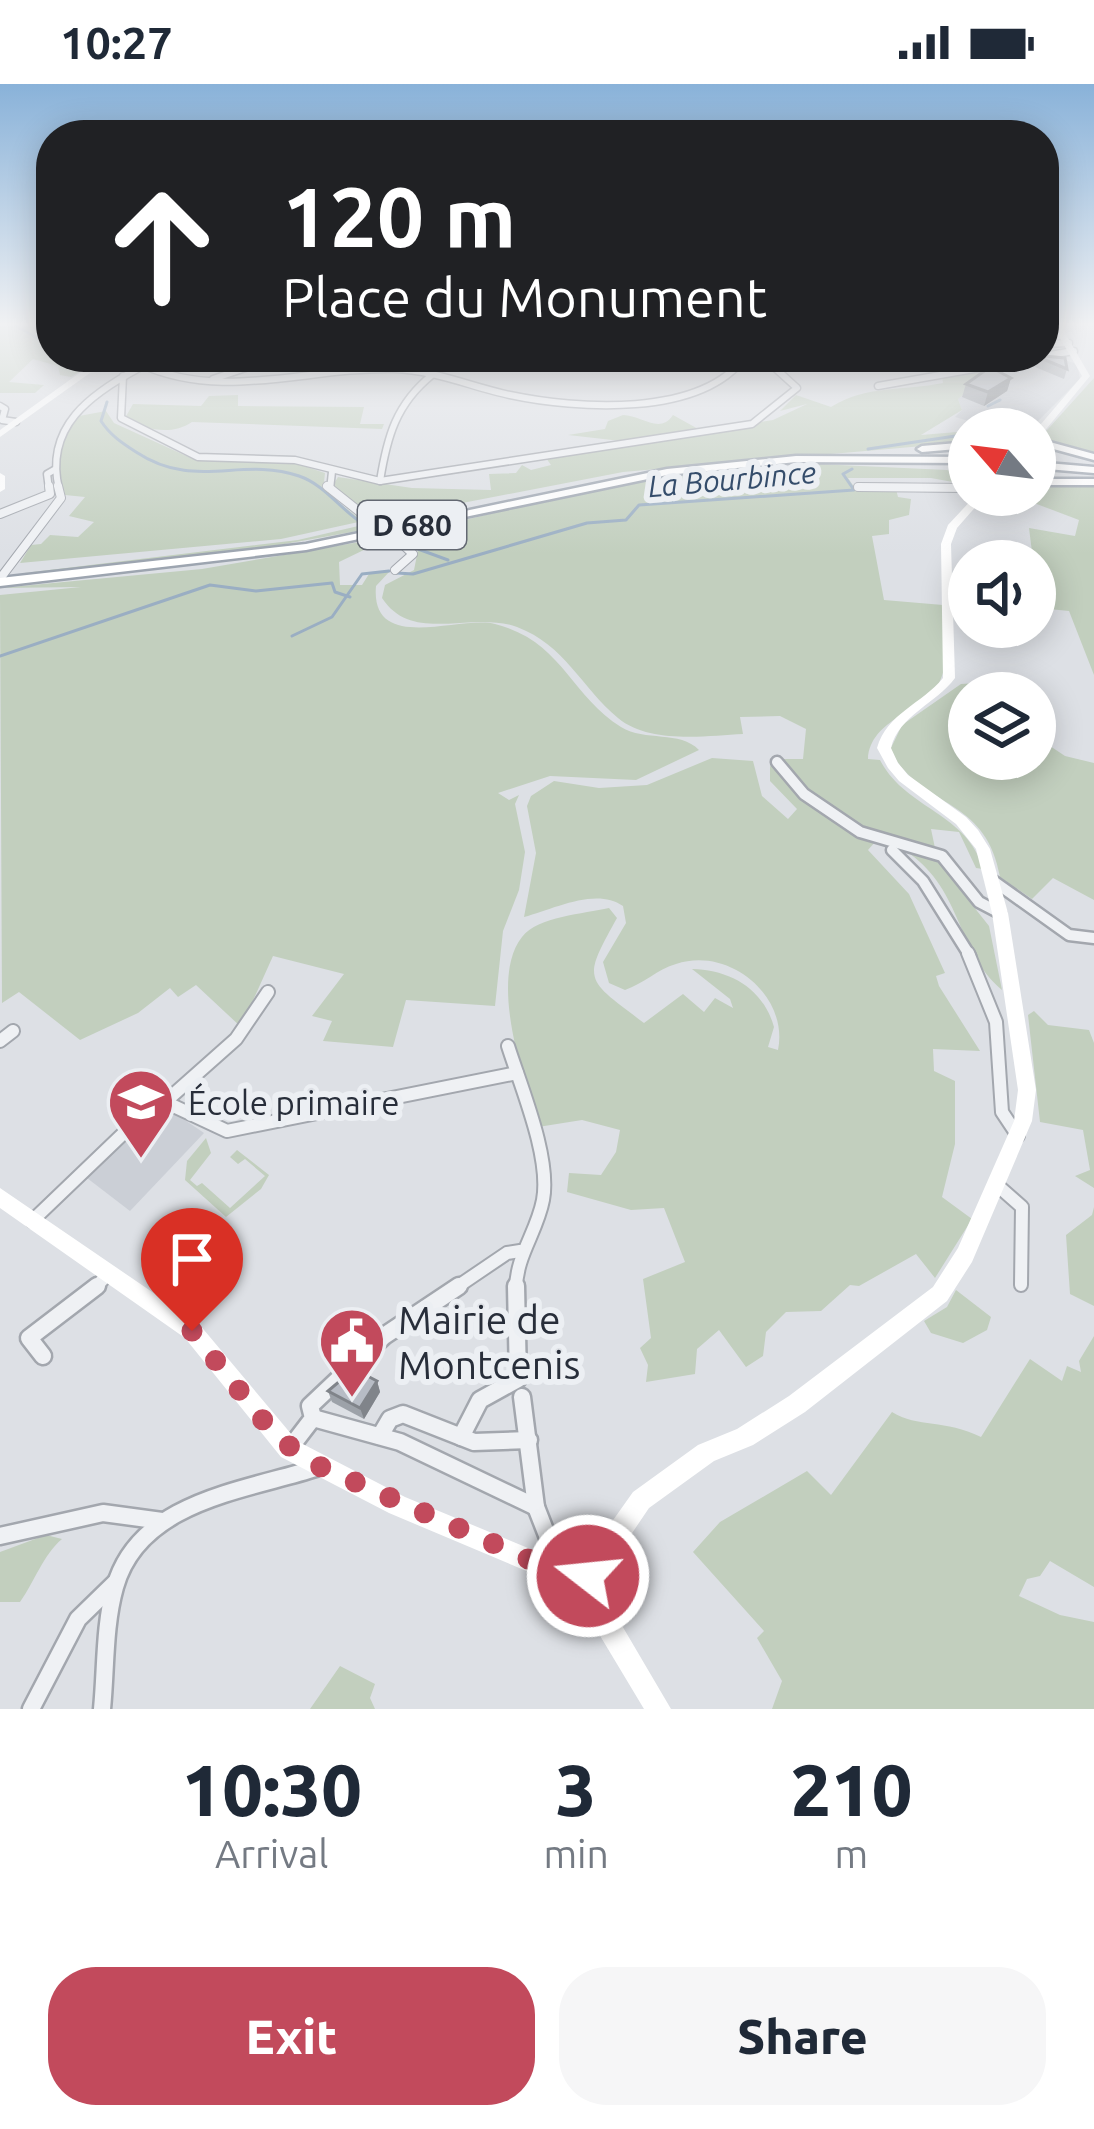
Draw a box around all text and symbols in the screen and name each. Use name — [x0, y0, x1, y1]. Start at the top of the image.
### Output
text: 10:27 — [60, 17, 173, 68]
icon: ahead — [84, 168, 240, 324]
text: 120 m — [282, 169, 516, 263]
text: Place du Monument — [282, 267, 767, 327]
north arrow — [948, 408, 1056, 516]
map controls — [948, 408, 1056, 780]
water label: La Bourbince — [647, 455, 817, 503]
road number: D 680 — [358, 501, 466, 549]
button: sound — [948, 540, 1056, 648]
button: layers — [948, 672, 1056, 780]
school or university icon: École primaire — [106, 1067, 176, 1161]
place label: École primaire — [188, 1082, 399, 1121]
pin — [141, 1208, 243, 1331]
icon: arrive — [159, 1226, 225, 1292]
place label: Mairie de Montcenis — [398, 1298, 580, 1386]
public building icon: Mairie de Montcenis — [317, 1306, 387, 1400]
position arrow — [525, 1513, 651, 1639]
text: 10:30 — [182, 1749, 362, 1830]
text: 3 — [556, 1749, 596, 1830]
text: 210 — [790, 1749, 912, 1830]
text: Arrival — [215, 1832, 329, 1875]
text: min — [543, 1832, 609, 1875]
text: m — [835, 1832, 868, 1875]
button: Exit — [48, 1967, 535, 2105]
button: Share — [559, 1967, 1046, 2105]

